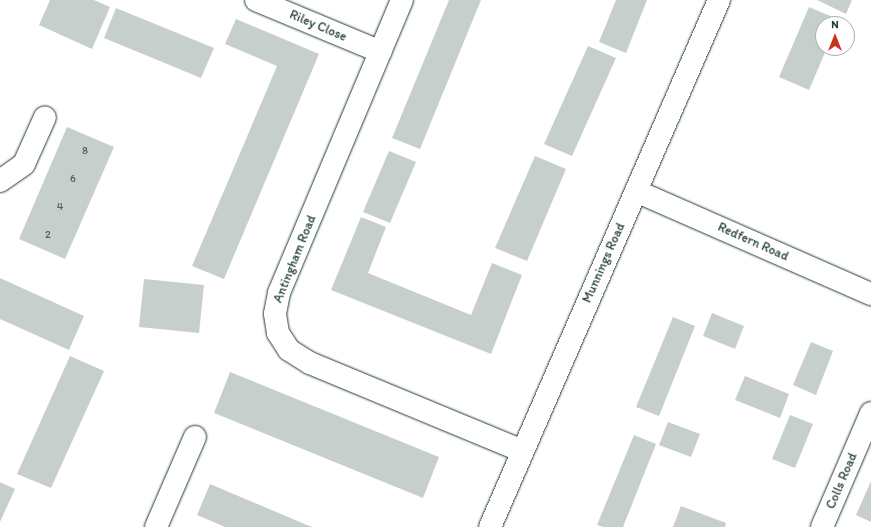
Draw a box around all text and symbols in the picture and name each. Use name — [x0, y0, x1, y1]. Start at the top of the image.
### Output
street label: Riley Close — [287, 7, 349, 45]
north arrow — [815, 16, 855, 56]
text: N — [831, 18, 839, 31]
house number: 8 — [82, 144, 88, 158]
house number: 6 — [70, 172, 76, 186]
house number: 4 — [57, 200, 63, 214]
street label: Antingham Road — [270, 213, 320, 305]
street label: Redfern Road — [715, 219, 791, 265]
street label: Munnings Road — [579, 221, 629, 305]
house number: 2 — [45, 228, 51, 242]
street label: Colls Road — [823, 451, 861, 511]

